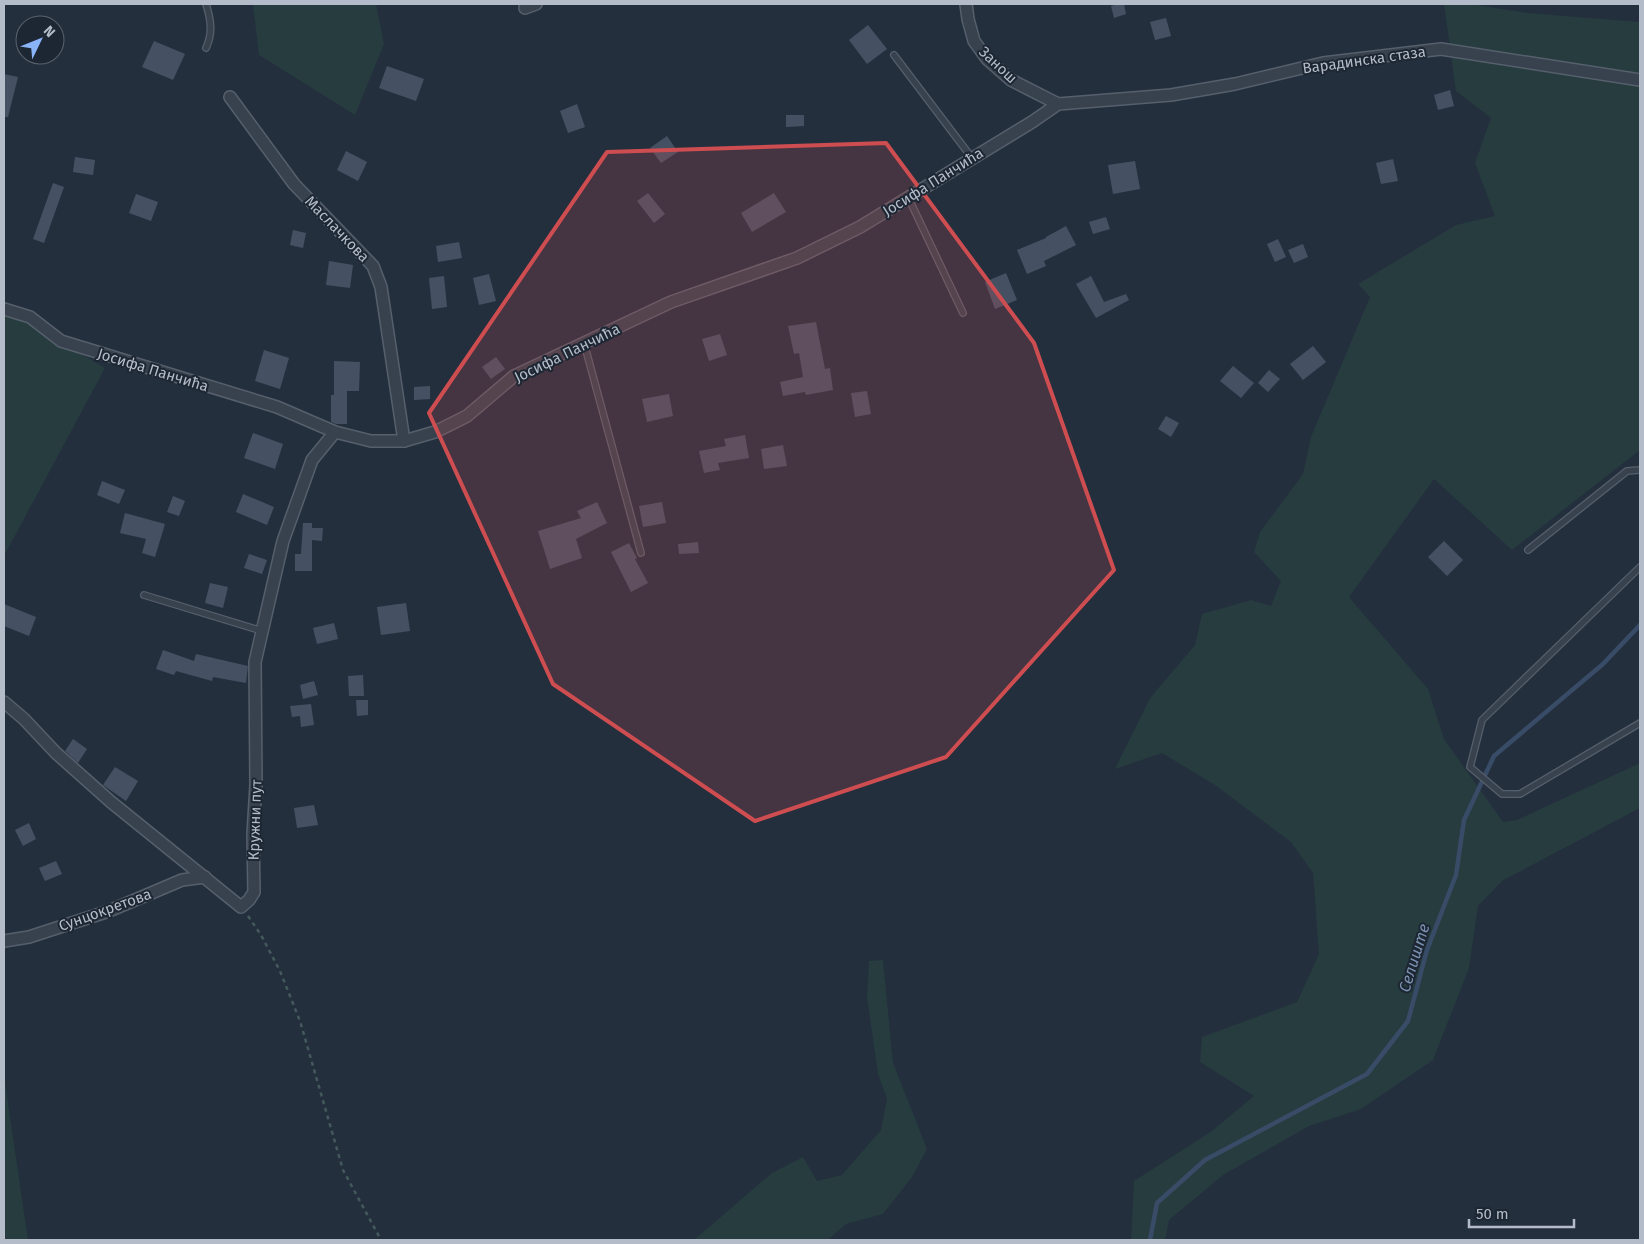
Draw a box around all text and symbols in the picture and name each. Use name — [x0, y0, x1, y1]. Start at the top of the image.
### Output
north arrow — [15, 15, 65, 65]
text: N — [40, 22, 59, 41]
street label: Варадинска стаза — [1301, 42, 1427, 78]
street label: Занош — [975, 43, 1021, 87]
street label: Јосифа Панчића — [879, 144, 987, 220]
street label: Маслачкова — [301, 192, 373, 266]
street label: Јосифа Панчића — [511, 320, 623, 386]
street label: Јосифа Панчића — [95, 345, 211, 395]
street label: Кружни пут — [245, 779, 265, 861]
street label: Сунцокретова — [56, 885, 154, 935]
water label: Селиште — [1395, 922, 1433, 994]
scale bar — [1469, 1196, 1574, 1228]
text: 50 m — [1476, 1205, 1509, 1223]

